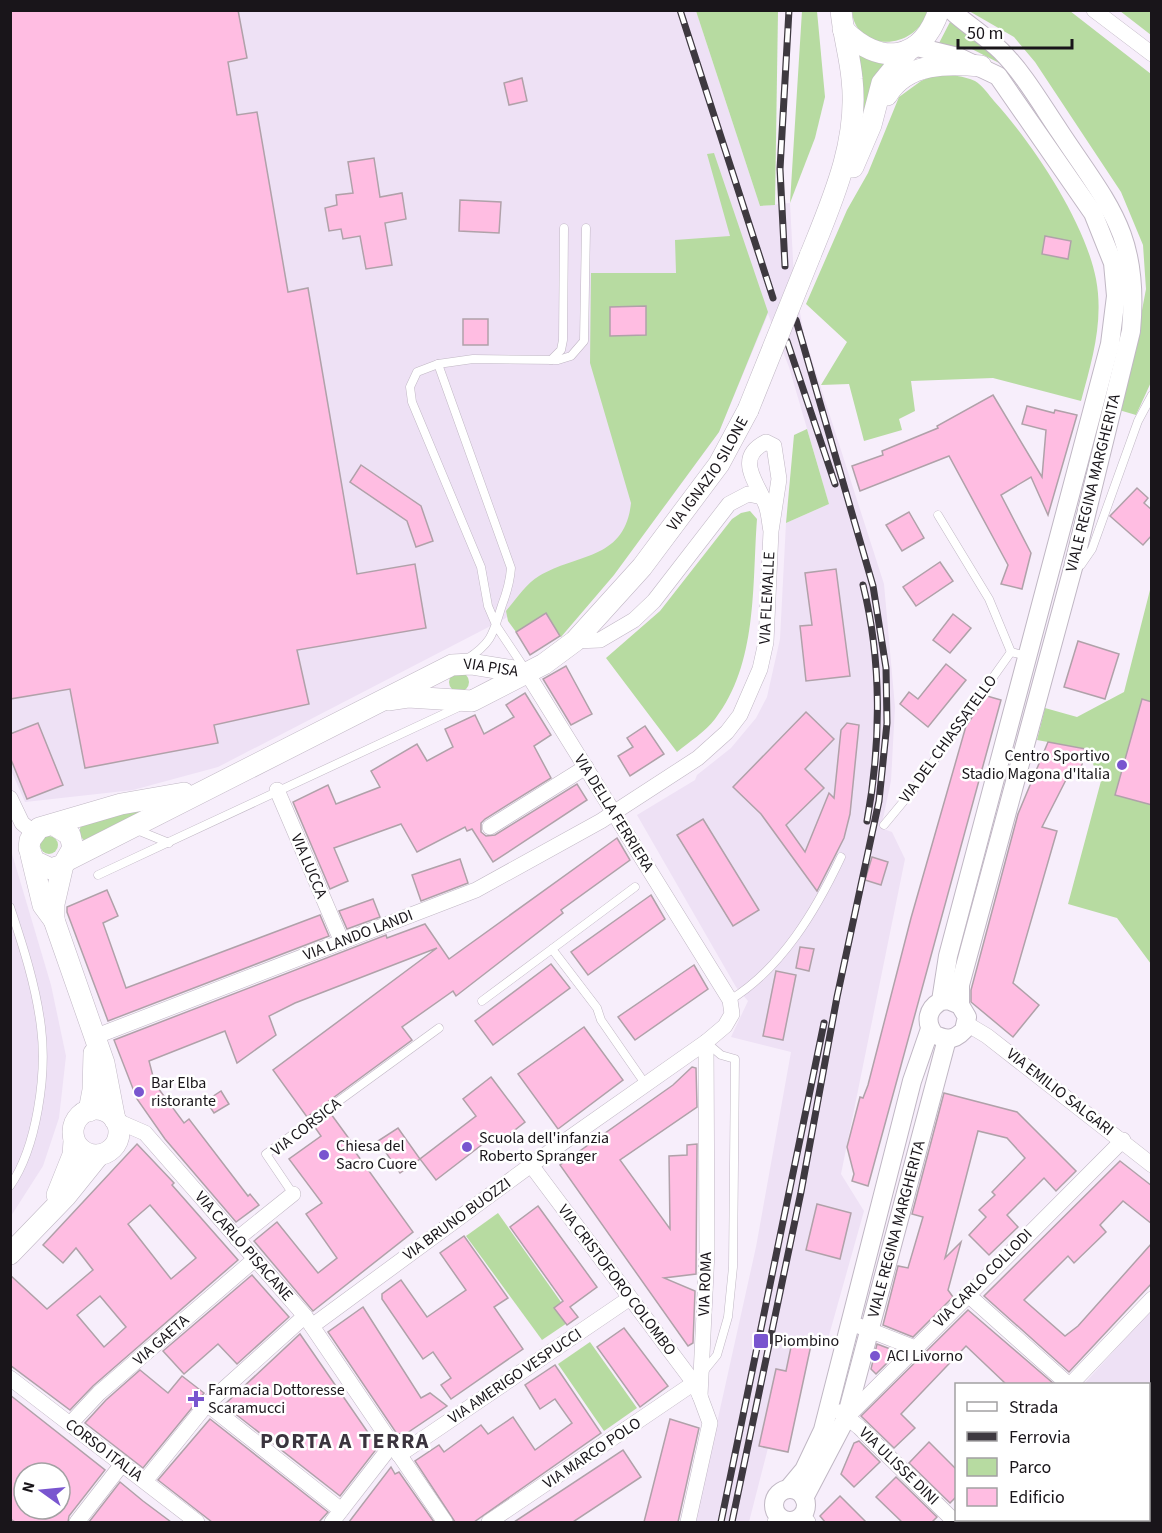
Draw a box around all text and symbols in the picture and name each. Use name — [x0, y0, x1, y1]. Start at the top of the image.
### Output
scale bar — [958, 12, 1072, 50]
text: 50 m — [967, 21, 1003, 46]
street label: VIALE REGINA MARGHERITA — [1060, 392, 1126, 574]
street label: VIA IGNAZIO SILONE — [662, 413, 754, 536]
street label: VIA FLEMALLE — [754, 551, 780, 645]
street label: VIA PISA — [463, 653, 520, 682]
street label: VIA DEL CHIASSATELLO — [894, 670, 1002, 808]
place label: Centro Sportivo Stadio Magona d'Italia — [962, 745, 1110, 785]
street label: VIA DELLA FERRIERA — [569, 750, 659, 876]
marker: Centro Sportivo Stadio Magona d'Italia — [1115, 758, 1129, 772]
street label: VIA LUCCA — [285, 830, 333, 902]
street label: VIA LANDO LANDI — [300, 904, 416, 966]
street label: VIA EMILIO SALGARI — [1002, 1043, 1118, 1141]
place label: Bar Elba ristorante — [151, 1072, 216, 1112]
marker: Bar Elba ristorante — [132, 1085, 146, 1099]
street label: VIA CORSICA — [266, 1093, 346, 1161]
place label: Scuola dell'infanzia Roberto Spranger — [479, 1127, 609, 1167]
place label: Chiesa del Sacro Cuore — [336, 1135, 417, 1175]
street label: VIALE REGINA MARGHERITA — [862, 1138, 931, 1320]
marker: Scuola dell'infanzia Roberto Spranger — [460, 1140, 474, 1154]
marker: Chiesa del Sacro Cuore — [317, 1148, 331, 1162]
street label: VIA BRUNO BUOZZI — [399, 1172, 515, 1266]
street label: VIA CARLO PISACANE — [190, 1186, 298, 1306]
street label: VIA CRISTOFORO COLOMBO — [553, 1200, 681, 1360]
street label: VIA CARLO COLLODI — [929, 1224, 1037, 1332]
street label: VIA ROMA — [693, 1251, 717, 1317]
street label: VIA GAETA — [128, 1309, 194, 1371]
street label: VIA AMERIGO VESPUCCI — [444, 1323, 586, 1429]
place label: Piombino — [774, 1330, 839, 1352]
marker: Piombino — [752, 1332, 770, 1350]
place label: ACI Livorno — [887, 1345, 963, 1367]
marker: ACI Livorno — [868, 1349, 882, 1363]
place label: Farmacia Dottoresse Scaramucci — [208, 1379, 345, 1419]
legend — [955, 1383, 1150, 1521]
marker: Farmacia Dottoresse Scaramucci — [189, 1392, 203, 1406]
text: Strada — [1009, 1395, 1058, 1420]
street label: VIA MARCO POLO — [539, 1412, 645, 1494]
street label: CORSO ITALIA — [61, 1414, 148, 1487]
street label: VIA ULISSE DINI — [854, 1422, 944, 1510]
district label: PORTA A TERRA — [260, 1425, 430, 1457]
text: Ferrovia — [1009, 1425, 1070, 1450]
text: Parco — [1009, 1455, 1051, 1480]
north arrow — [12, 1461, 72, 1521]
text: N — [16, 1479, 40, 1495]
text: Edificio — [1009, 1485, 1065, 1510]

